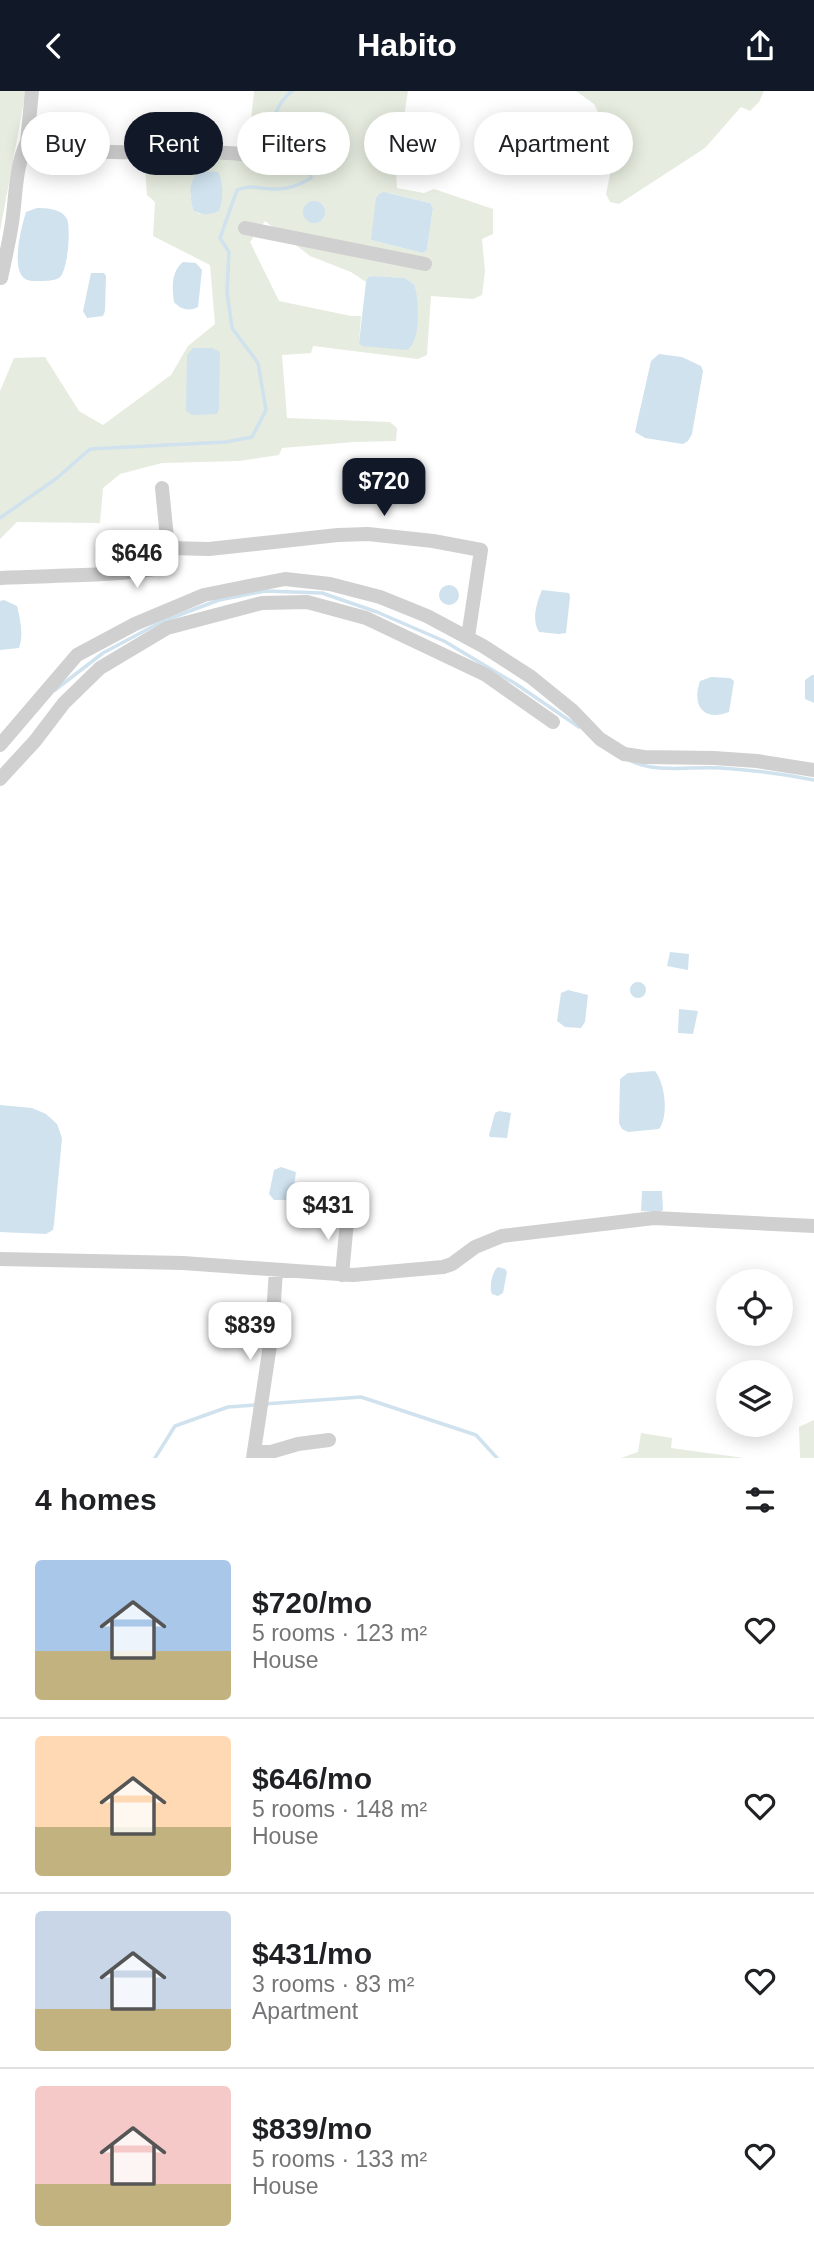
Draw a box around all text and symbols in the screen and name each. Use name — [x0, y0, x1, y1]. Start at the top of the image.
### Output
icon: back — [35, 27, 73, 65]
text: Habito — [357, 27, 457, 63]
icon: share — [741, 27, 779, 65]
chip: Buy — [21, 112, 110, 175]
chip: Rent — [124, 112, 223, 175]
chip: Filters — [237, 112, 350, 175]
chip: New — [364, 112, 460, 175]
chip: Apartment — [474, 112, 633, 175]
pin: $720 — [343, 459, 425, 518]
text: $720 — [358, 468, 410, 494]
pin: $646 — [96, 531, 178, 590]
text: $646 — [111, 540, 163, 566]
pin: $431 — [287, 1183, 369, 1242]
text: $431 — [302, 1192, 354, 1218]
map controls — [716, 1269, 793, 1437]
button: locate — [716, 1269, 793, 1346]
pin: $839 — [209, 1303, 291, 1362]
text: $839 — [224, 1312, 276, 1338]
button: layers — [716, 1360, 793, 1437]
icon: filters — [741, 1481, 779, 1519]
text: 4 homes — [35, 1483, 157, 1516]
text: $720/mo — [252, 1586, 372, 1619]
icon: home — [91, 1588, 175, 1672]
icon: heart — [741, 1611, 779, 1649]
text: 5 rooms · 123 m² — [252, 1620, 427, 1646]
text: House — [252, 1647, 318, 1673]
text: $646/mo — [252, 1762, 372, 1795]
icon: home — [91, 1764, 175, 1848]
icon: heart — [741, 1787, 779, 1825]
text: 5 rooms · 148 m² — [252, 1796, 427, 1822]
text: House — [252, 1823, 318, 1849]
text: $431/mo — [252, 1937, 372, 1970]
icon: home — [91, 1939, 175, 2023]
icon: heart — [741, 1962, 779, 2000]
text: 3 rooms · 83 m² — [252, 1971, 414, 1997]
text: Apartment — [252, 1998, 358, 2024]
text: $839/mo — [252, 2112, 372, 2145]
icon: home — [91, 2114, 175, 2198]
icon: heart — [741, 2137, 779, 2175]
text: 5 rooms · 133 m² — [252, 2146, 427, 2172]
text: House — [252, 2173, 318, 2199]

